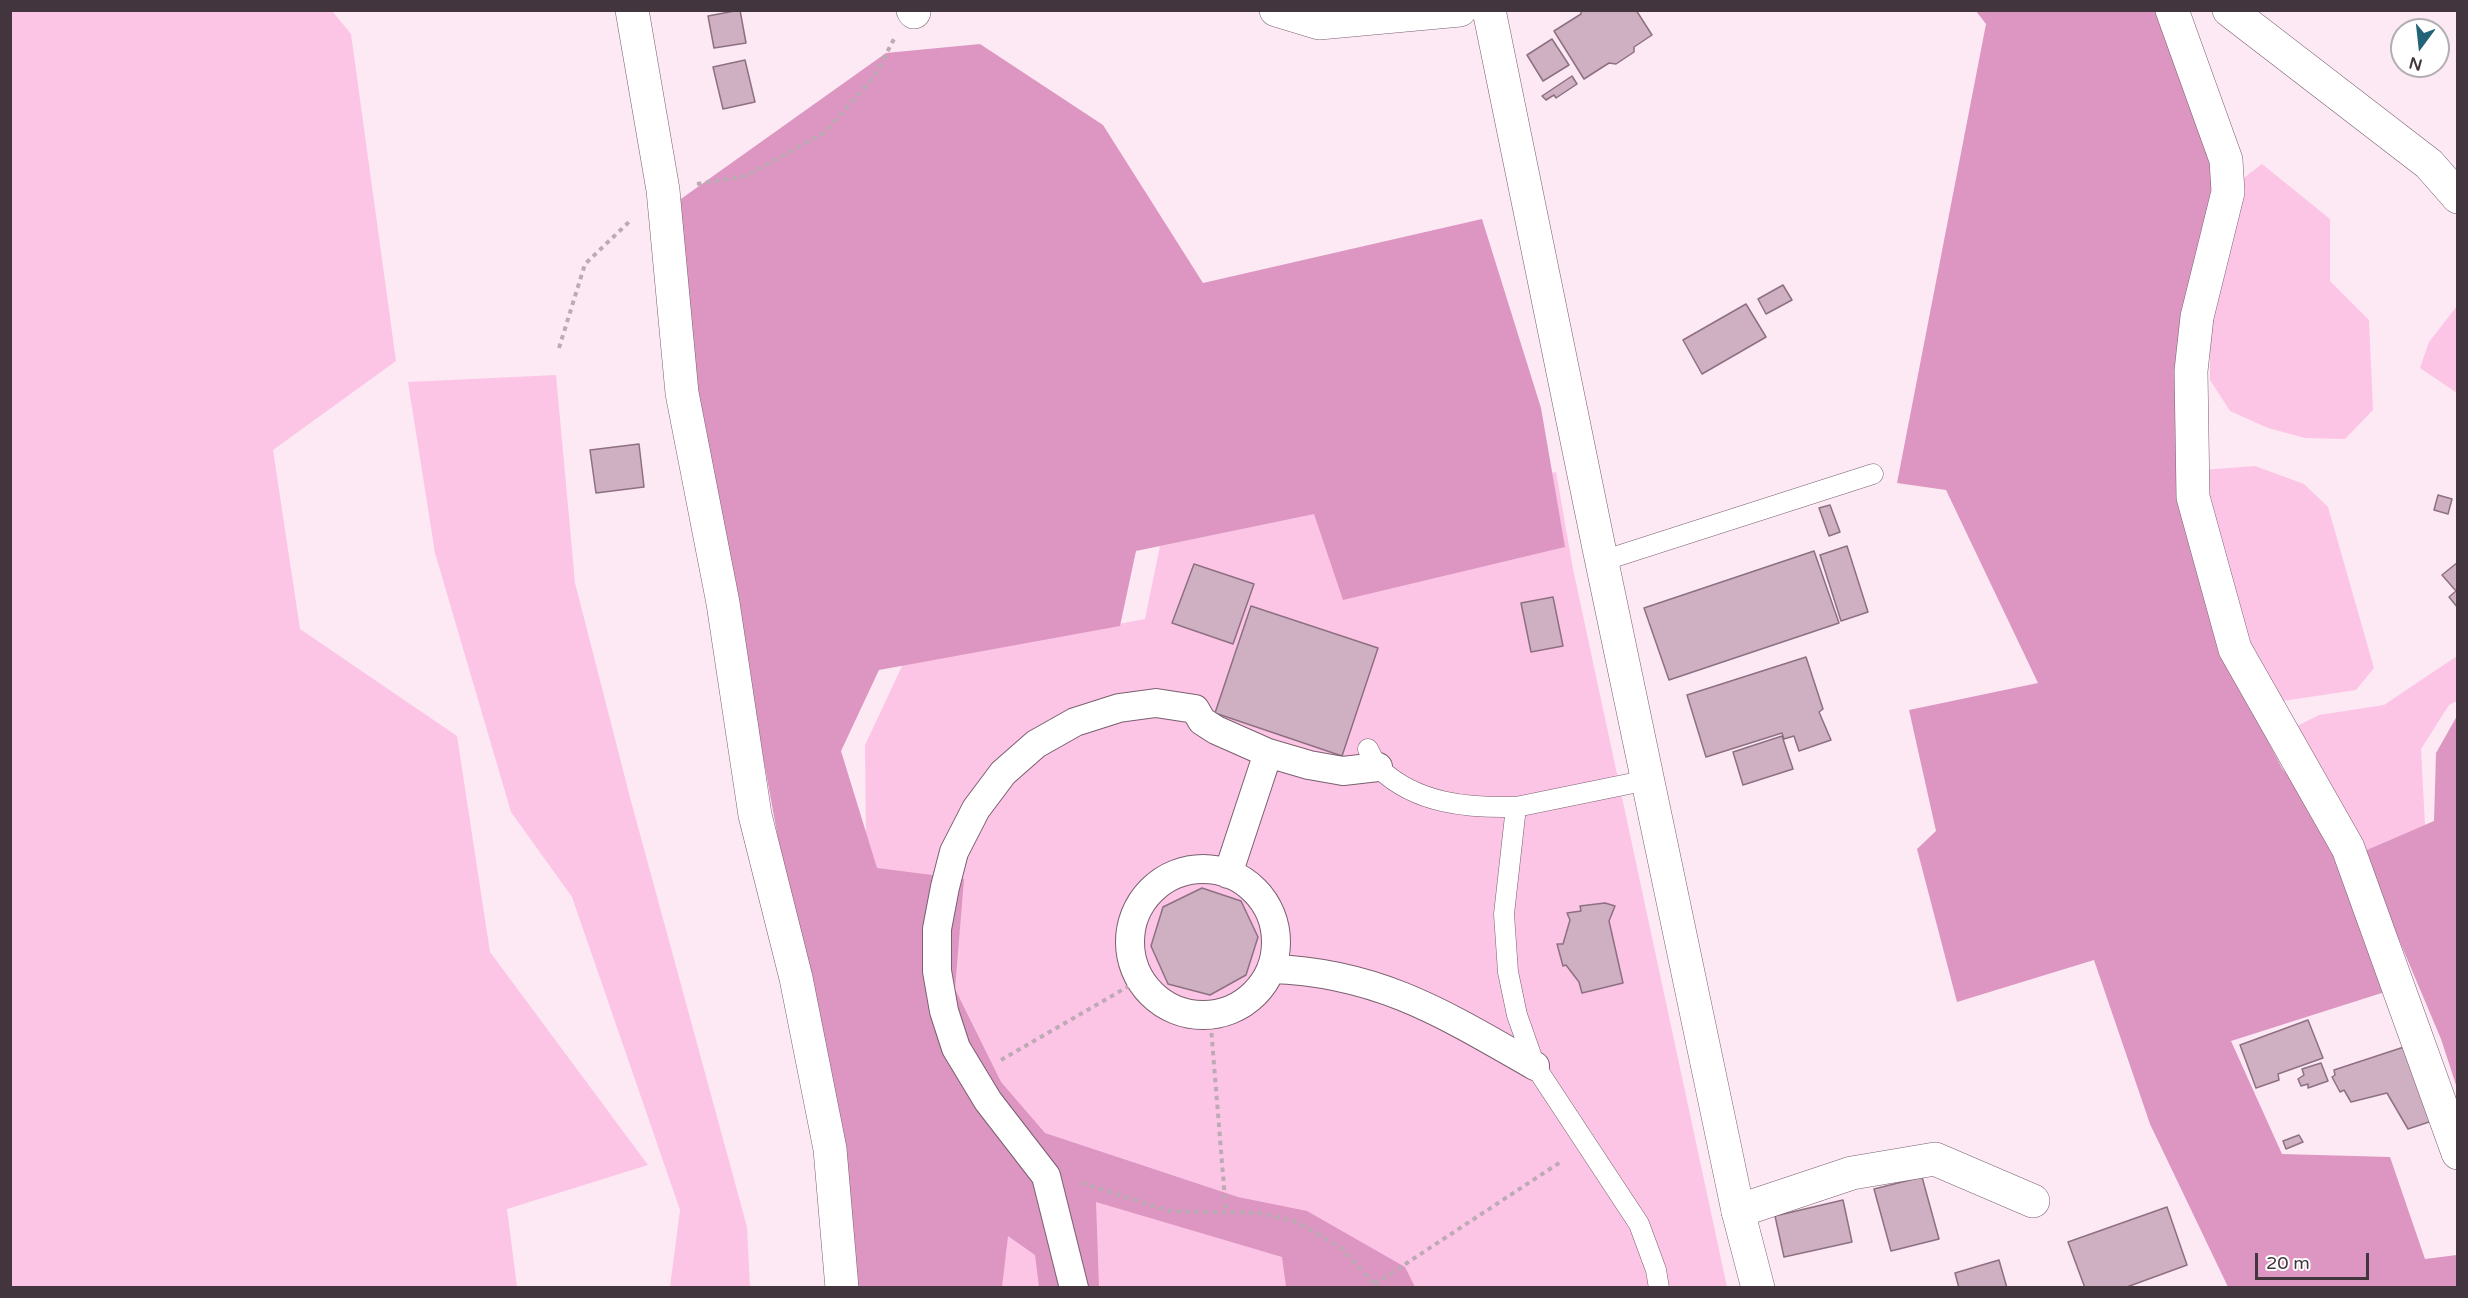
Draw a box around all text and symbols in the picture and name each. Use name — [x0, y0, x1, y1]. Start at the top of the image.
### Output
north arrow — [2390, 18, 2450, 78]
text: N — [2407, 52, 2425, 75]
scale bar — [2258, 1241, 2372, 1279]
text: 20 m — [2266, 1252, 2310, 1274]

